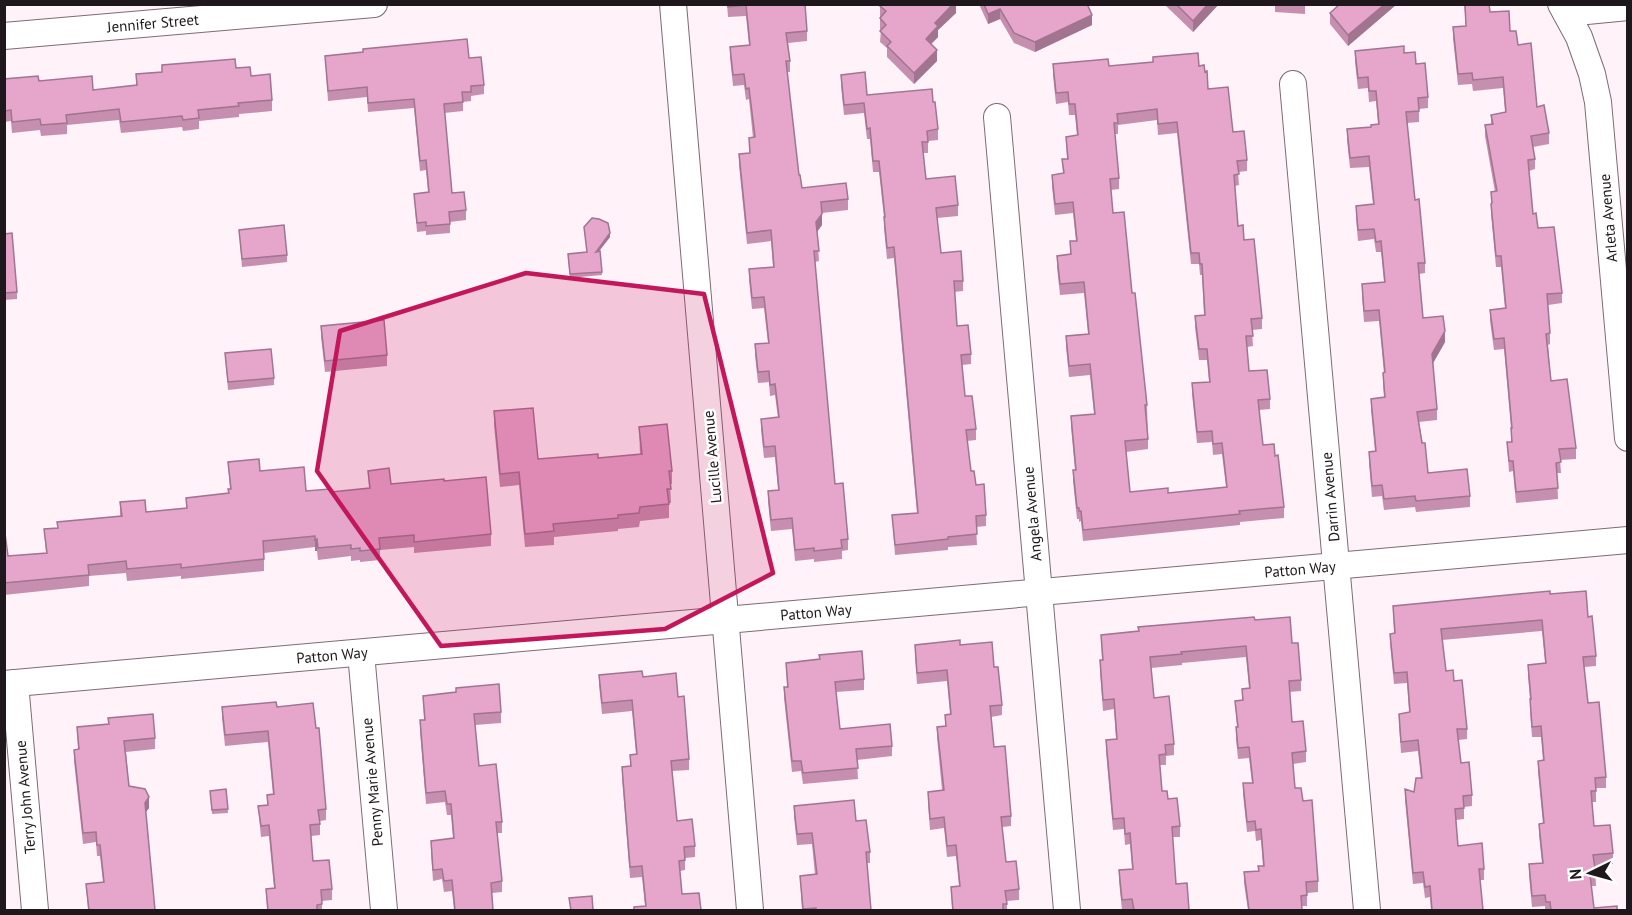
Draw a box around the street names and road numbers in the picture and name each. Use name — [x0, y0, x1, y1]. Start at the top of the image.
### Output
street label: Jennifer Street — [105, 10, 200, 37]
street label: Arleta Avenue — [1595, 173, 1621, 263]
street label: Lucille Avenue — [698, 410, 726, 504]
street label: Darrin Avenue — [1317, 451, 1343, 543]
street label: Angela Avenue — [1018, 466, 1046, 562]
street label: Patton Way — [1264, 556, 1336, 582]
street label: Patton Way — [780, 599, 852, 625]
street label: Patton Way — [296, 642, 368, 668]
street label: Penny Marie Avenue — [357, 717, 387, 847]
street label: Terry John Avenue — [11, 739, 39, 855]

